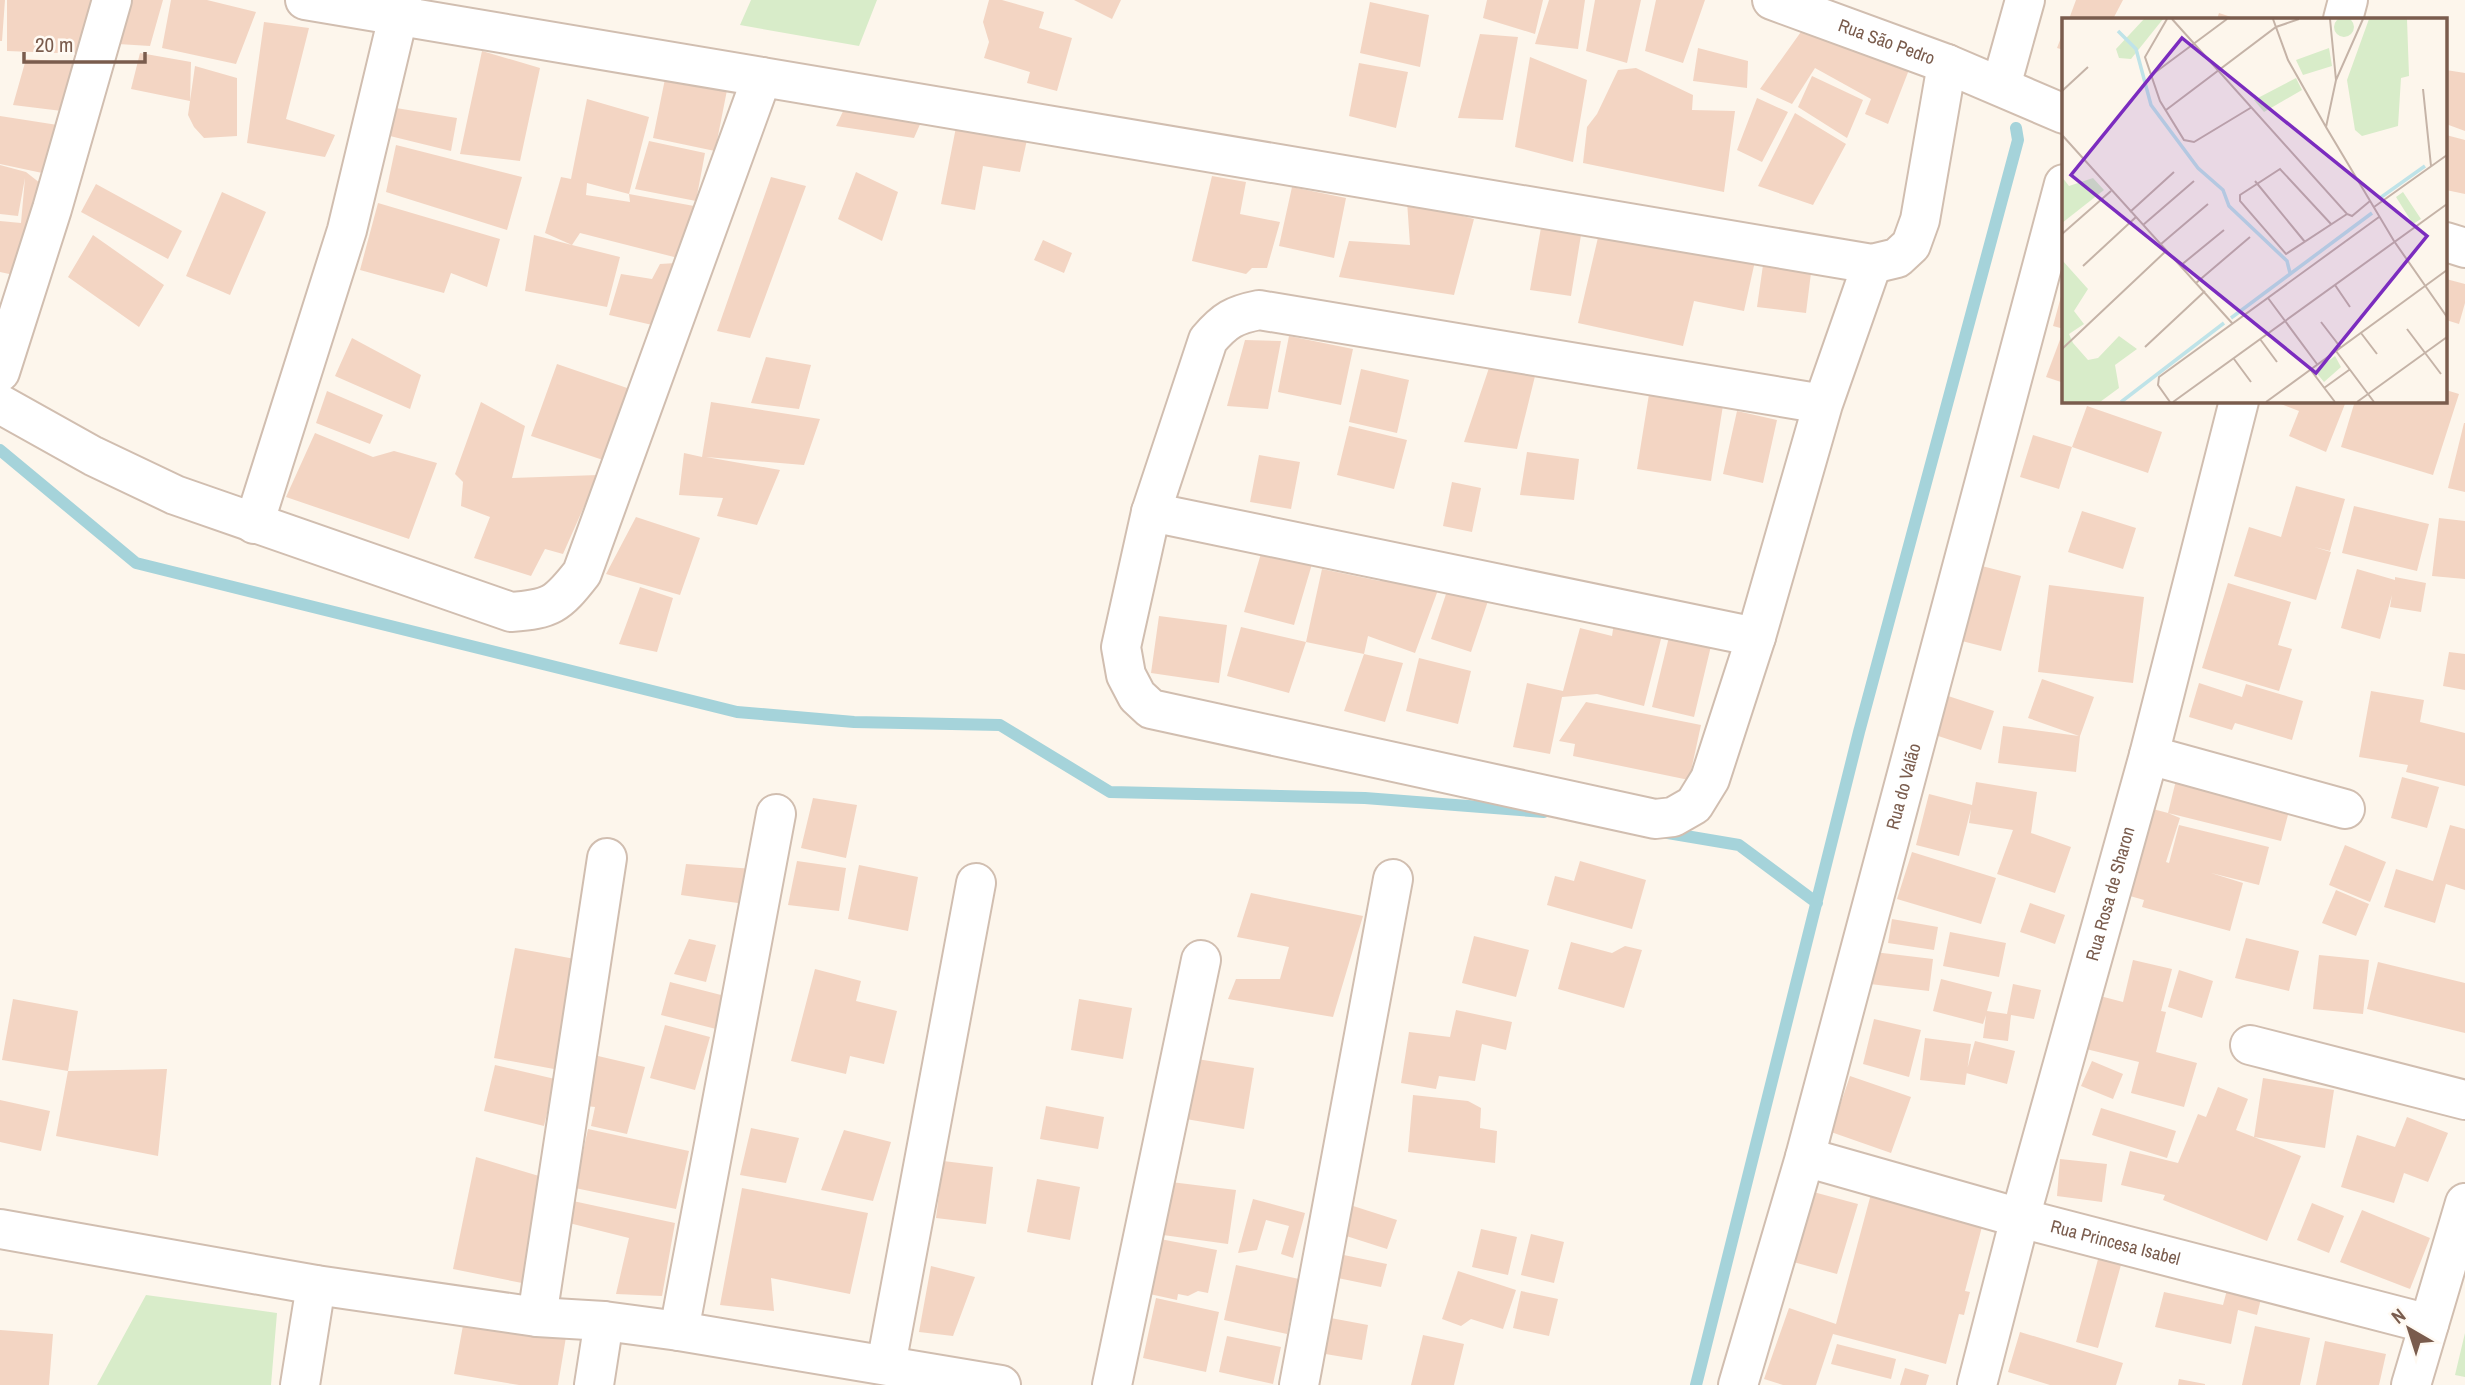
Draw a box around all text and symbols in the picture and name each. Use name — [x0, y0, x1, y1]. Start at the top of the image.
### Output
street label: Rua São Pedro — [1835, 12, 1938, 71]
inset map — [2062, 18, 2448, 402]
scale bar — [24, 21, 145, 65]
text: 20 m — [35, 30, 73, 59]
street label: Rua do Valão — [1880, 740, 1927, 832]
street label: Rua Rosa de Sharon — [2079, 824, 2140, 963]
street label: Rua Princesa Isabel — [2048, 1213, 2183, 1271]
north arrow — [2374, 1294, 2444, 1364]
text: N — [2386, 1302, 2411, 1329]

